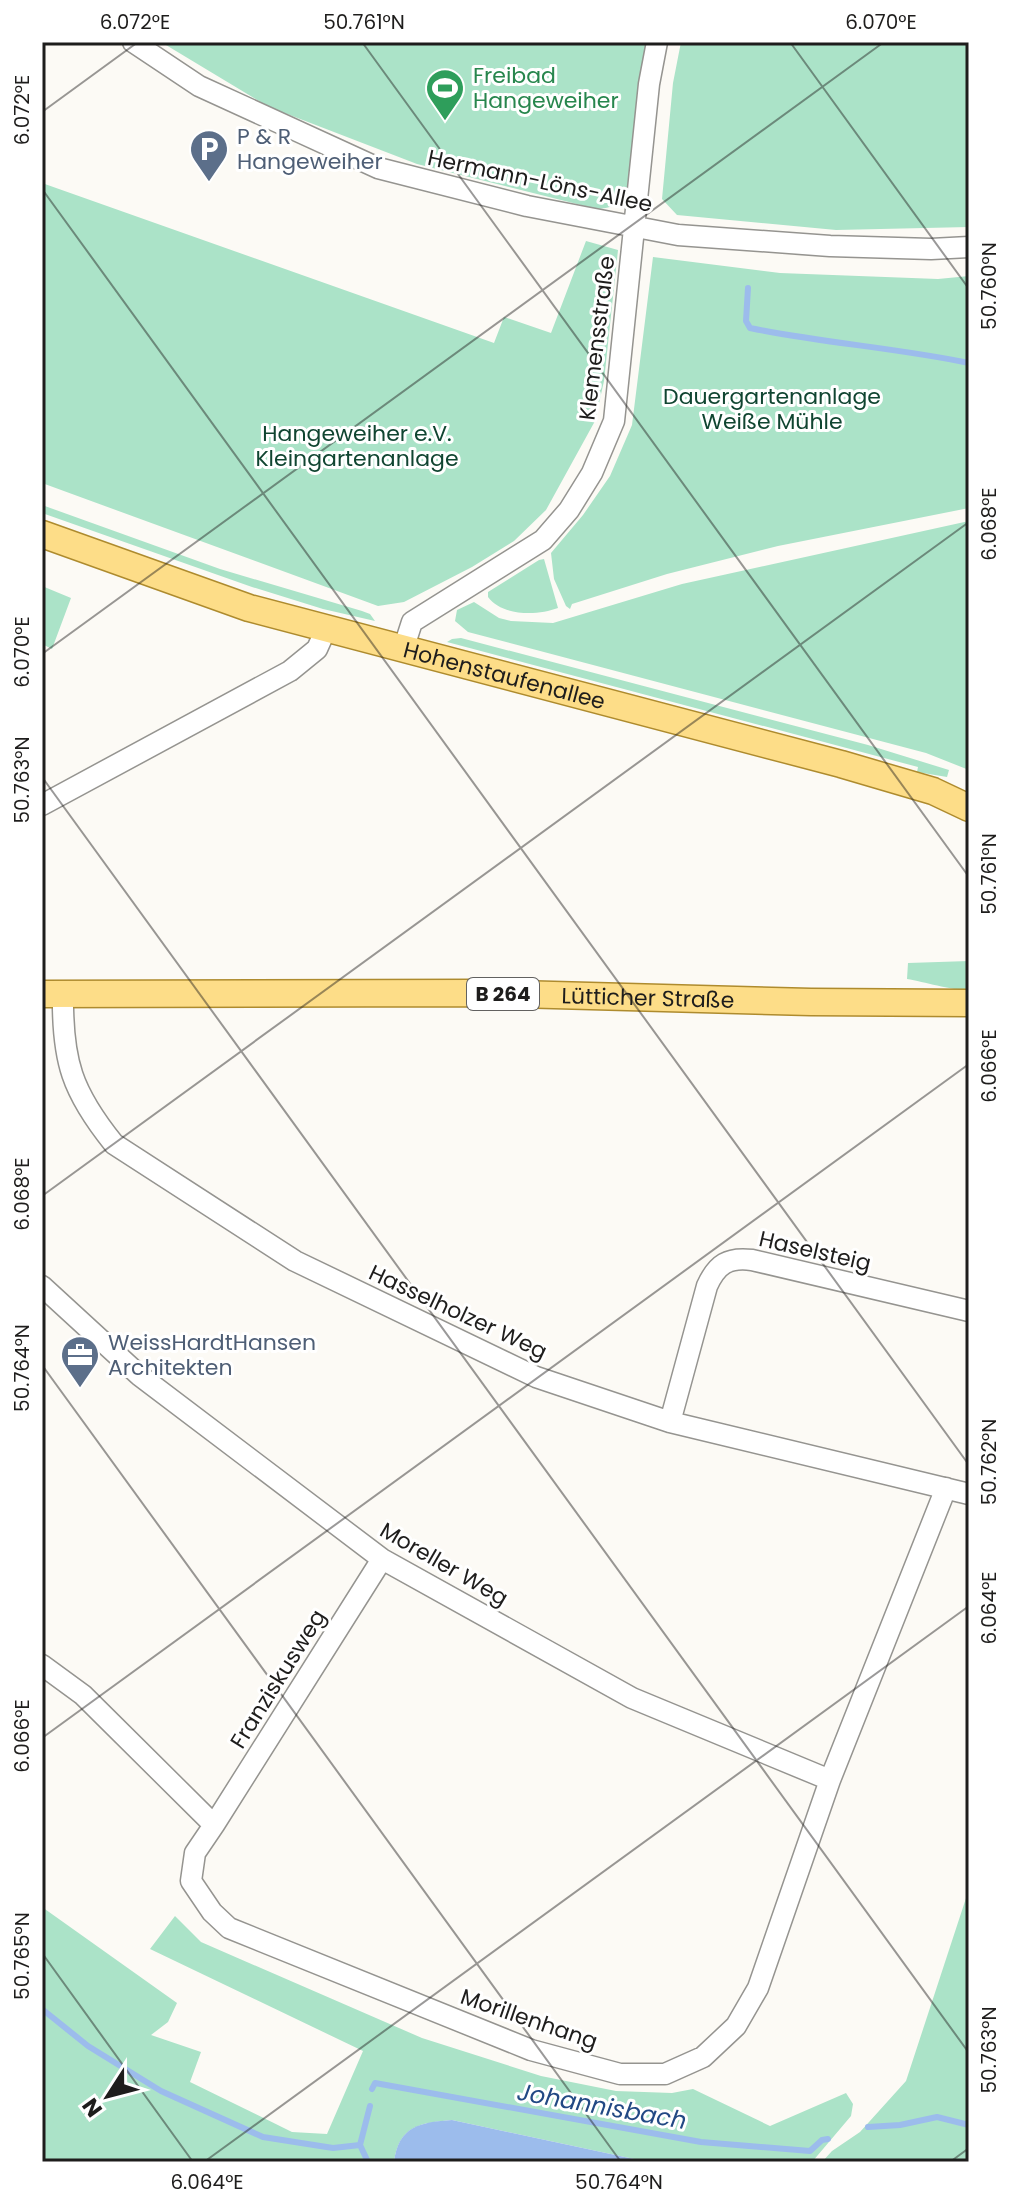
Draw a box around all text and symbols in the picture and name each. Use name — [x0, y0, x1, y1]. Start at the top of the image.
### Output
text: 6.072°E — [100, 8, 170, 36]
text: 50.761°N — [323, 8, 405, 36]
text: 6.070°E — [845, 8, 917, 36]
place label: Freibad Hangeweiher — [473, 60, 619, 116]
sports icon: Freibad Hangeweiher — [424, 67, 466, 122]
text: 6.072°E — [8, 75, 36, 145]
place label: P & R Hangeweiher — [237, 121, 383, 177]
parking icon: P & R Hangeweiher — [188, 128, 230, 183]
street label: Hermann-Löns-Allee — [425, 142, 655, 220]
text: 50.760°N — [975, 242, 1003, 330]
street label: Klemensstraße — [572, 254, 622, 422]
park label: Dauergartenanlage Weiße Mühle — [663, 381, 881, 437]
park label: Hangeweiher e.V. Kleingartenanlage — [255, 418, 459, 474]
text: 6.068°E — [975, 487, 1003, 561]
text: 6.070°E — [8, 616, 36, 688]
street label: Hohenstaufenallee — [400, 634, 609, 717]
text: 50.763°N — [8, 737, 36, 823]
text: 50.761°N — [975, 833, 1003, 915]
road number: B 264 — [467, 978, 539, 1010]
street label: Lütticher Straße — [561, 980, 735, 1015]
text: 6.066°E — [975, 1029, 1003, 1103]
text: 6.068°E — [8, 1157, 36, 1231]
street label: Haselsteig — [756, 1223, 874, 1279]
street label: Hasselholzer Weg — [364, 1257, 552, 1367]
text: 50.764°N — [8, 1324, 36, 1412]
place label: WeissHardtHansen Architekten — [108, 1327, 316, 1383]
office icon: WeissHardtHansen Architekten — [59, 1334, 101, 1389]
text: 50.762°N — [975, 1419, 1003, 1505]
street label: Moreller Weg — [374, 1515, 514, 1613]
text: 6.064°E — [975, 1571, 1003, 1645]
street label: Franziskusweg — [223, 1604, 333, 1754]
text: 6.066°E — [8, 1699, 36, 1773]
text: 50.765°N — [8, 1912, 36, 2000]
street label: Morillenhang — [456, 1981, 602, 2057]
text: 50.763°N — [975, 2007, 1003, 2093]
north arrow — [68, 2056, 148, 2136]
water label: Johannisbach — [515, 2075, 689, 2137]
text: N — [75, 2092, 110, 2123]
text: 6.064°E — [170, 2168, 244, 2196]
text: 50.764°N — [575, 2168, 663, 2196]

